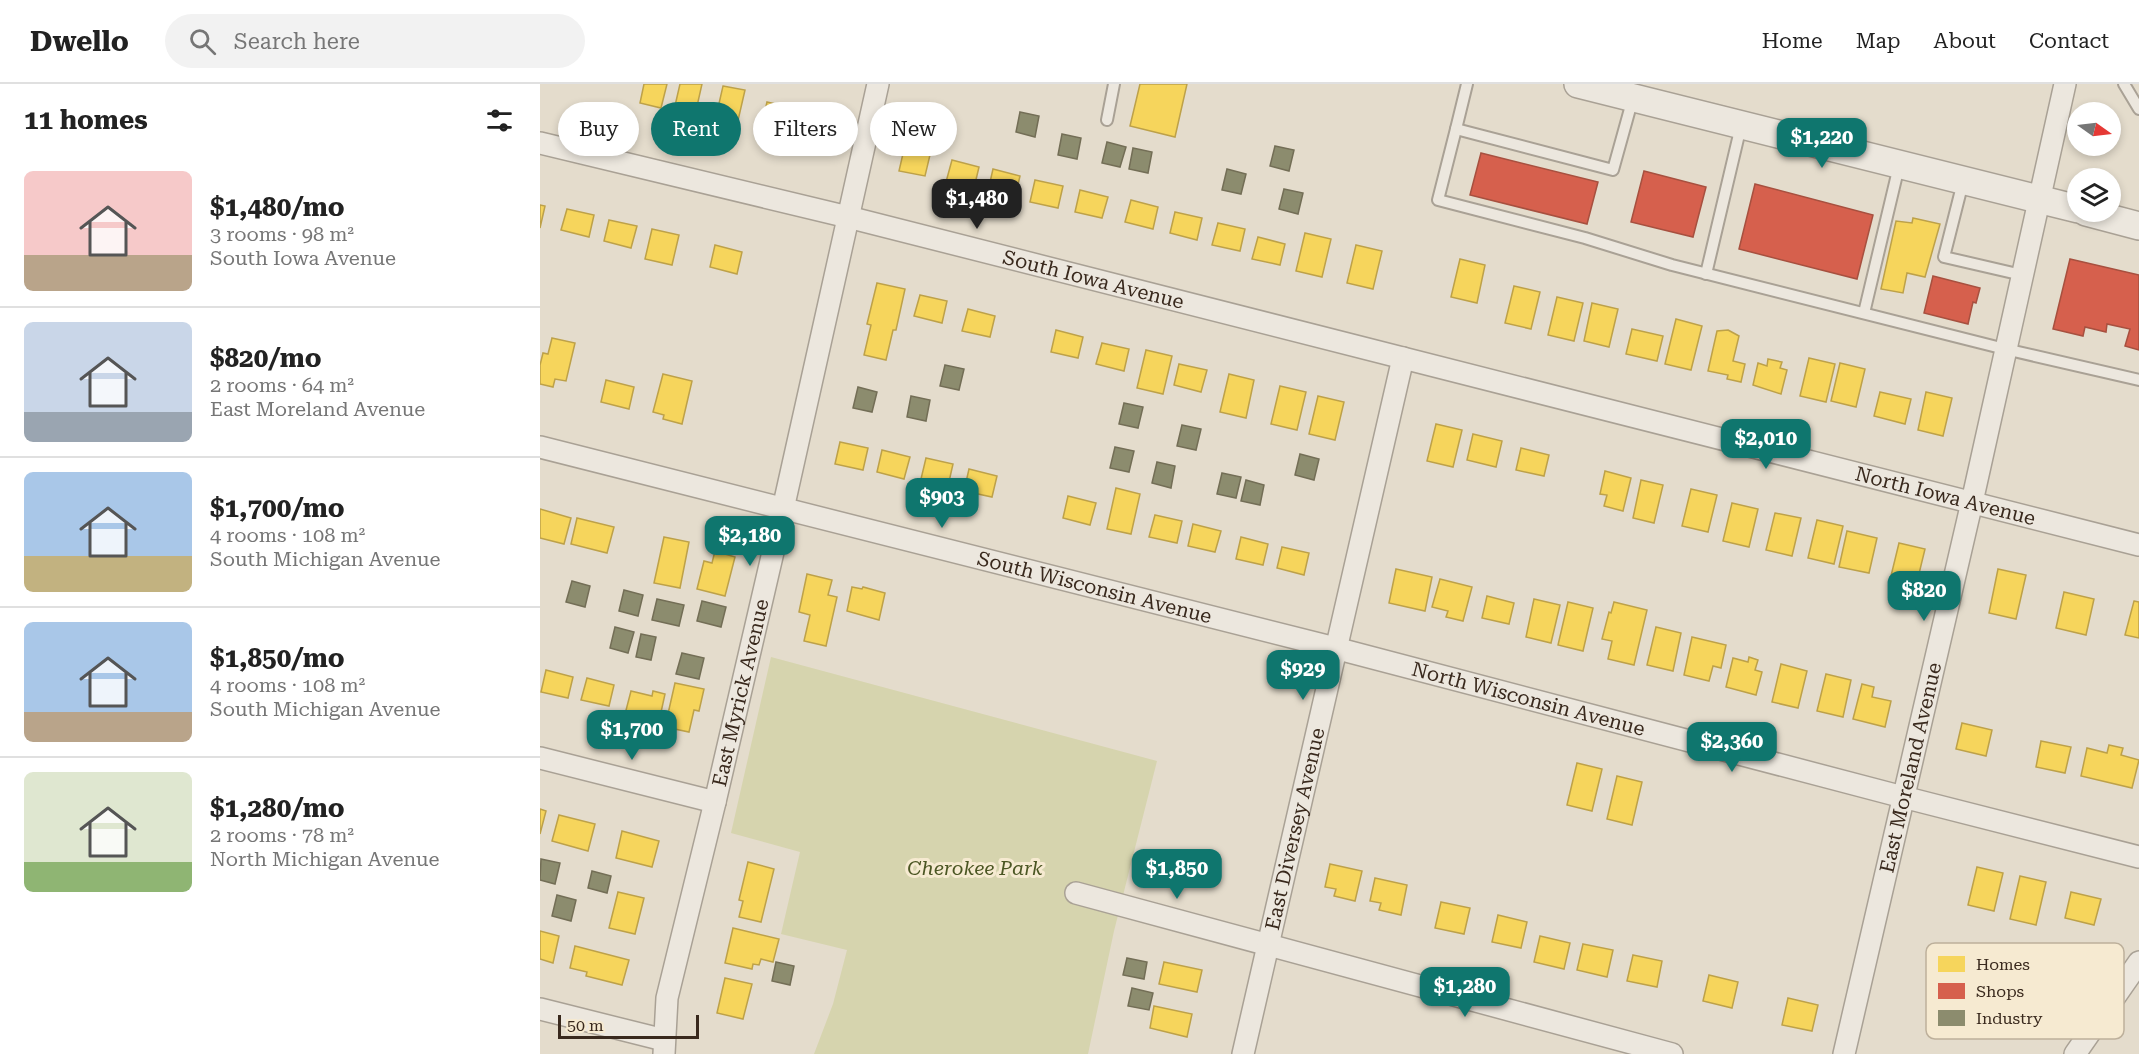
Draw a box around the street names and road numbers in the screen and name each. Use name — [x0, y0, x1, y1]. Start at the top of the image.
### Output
street label: South Iowa Avenue — [1000, 245, 1187, 314]
street label: North Iowa Avenue — [1853, 461, 2038, 530]
street label: South Wisconsin Avenue — [975, 546, 1214, 628]
street label: East Myrick Avenue — [707, 597, 774, 789]
street label: North Wisconsin Avenue — [1409, 657, 1648, 741]
street label: East Moreland Avenue — [1874, 660, 1946, 875]
street label: East Diversey Avenue — [1260, 725, 1330, 932]

